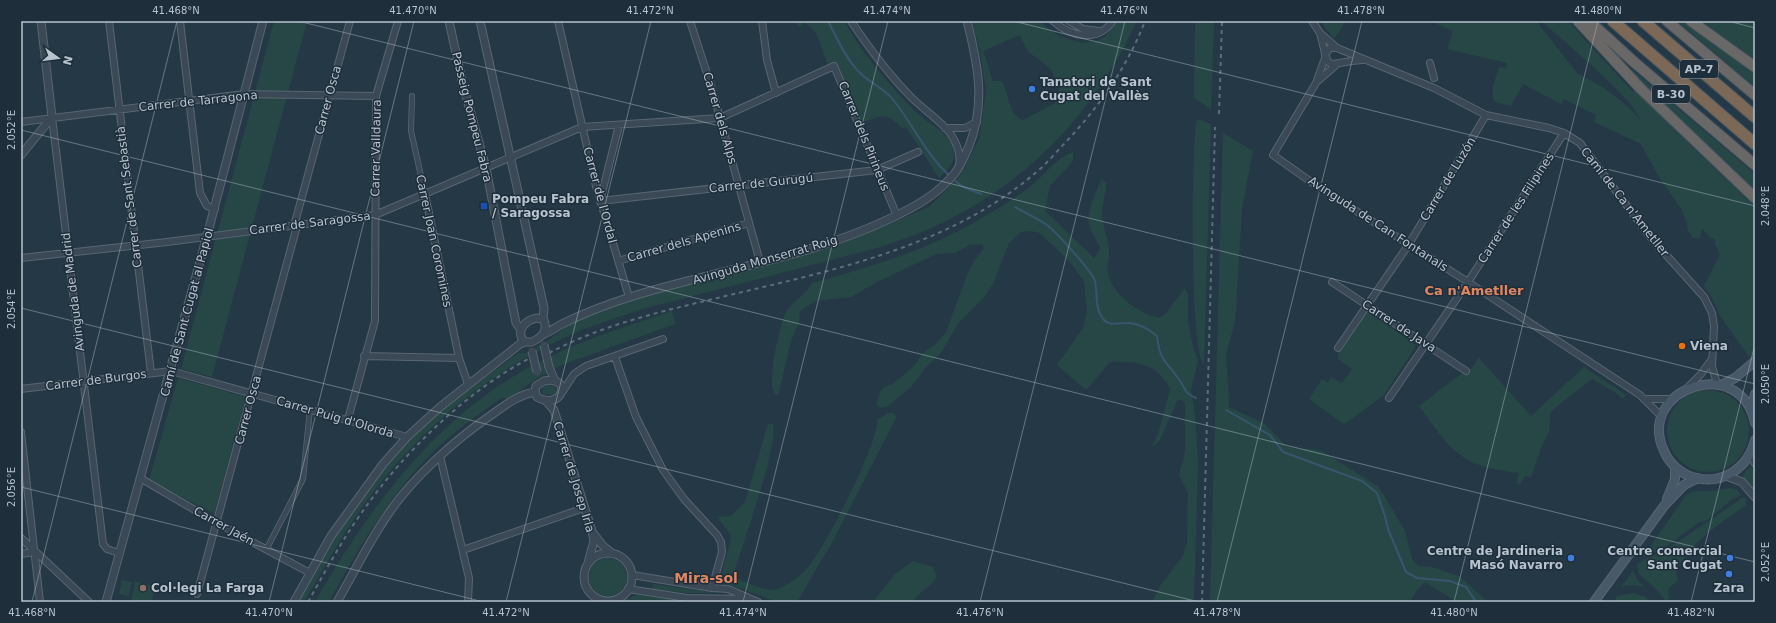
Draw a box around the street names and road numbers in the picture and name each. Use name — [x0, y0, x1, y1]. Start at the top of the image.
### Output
street label: Passeig Pompeu Fabra — [449, 50, 495, 184]
road number: AP-7 — [1680, 60, 1718, 78]
street label: Carrer Osca — [312, 64, 344, 136]
street label: Carrer dels Alps — [700, 70, 740, 166]
street label: Carrer dels Pirineus — [836, 79, 892, 193]
road number: B-30 — [1652, 85, 1690, 103]
street label: Carrer de Tarragona — [138, 88, 258, 114]
street label: Carrer Valldaura — [368, 99, 384, 197]
street label: Carrer de Sant Sebastià — [113, 125, 145, 269]
street label: Carrer de Luzón — [1417, 135, 1479, 223]
street label: Carrer de l'Ordal — [580, 145, 620, 245]
street label: Camí de Ca n'Ametller — [1578, 145, 1672, 259]
street label: Carrer de les Filipines — [1475, 150, 1557, 266]
street label: Carrer de Gurugú — [708, 171, 814, 195]
street label: Carrer Joan Coromines — [413, 174, 455, 308]
street label: Avinguda de Can Fontanals — [1306, 174, 1450, 274]
street label: Carrer de Saragossa — [249, 209, 371, 237]
street label: Carrer dels Apenins — [626, 219, 742, 265]
street label: Camí de Sant Cugat al Papiol — [158, 226, 216, 398]
street label: Avinguda de Madrid — [59, 232, 87, 352]
street label: Avinguda Monserrat Roig — [691, 233, 839, 287]
street label: Carrer de Java — [1359, 297, 1439, 355]
street label: Carrer de Burgos — [45, 367, 147, 393]
street label: Carrer Osca — [232, 374, 264, 446]
street label: Carrer Puig d'Olorda — [275, 394, 395, 440]
street label: Carrer de Josep Irla — [550, 420, 598, 534]
street label: Carrer Jaén — [191, 504, 257, 548]

